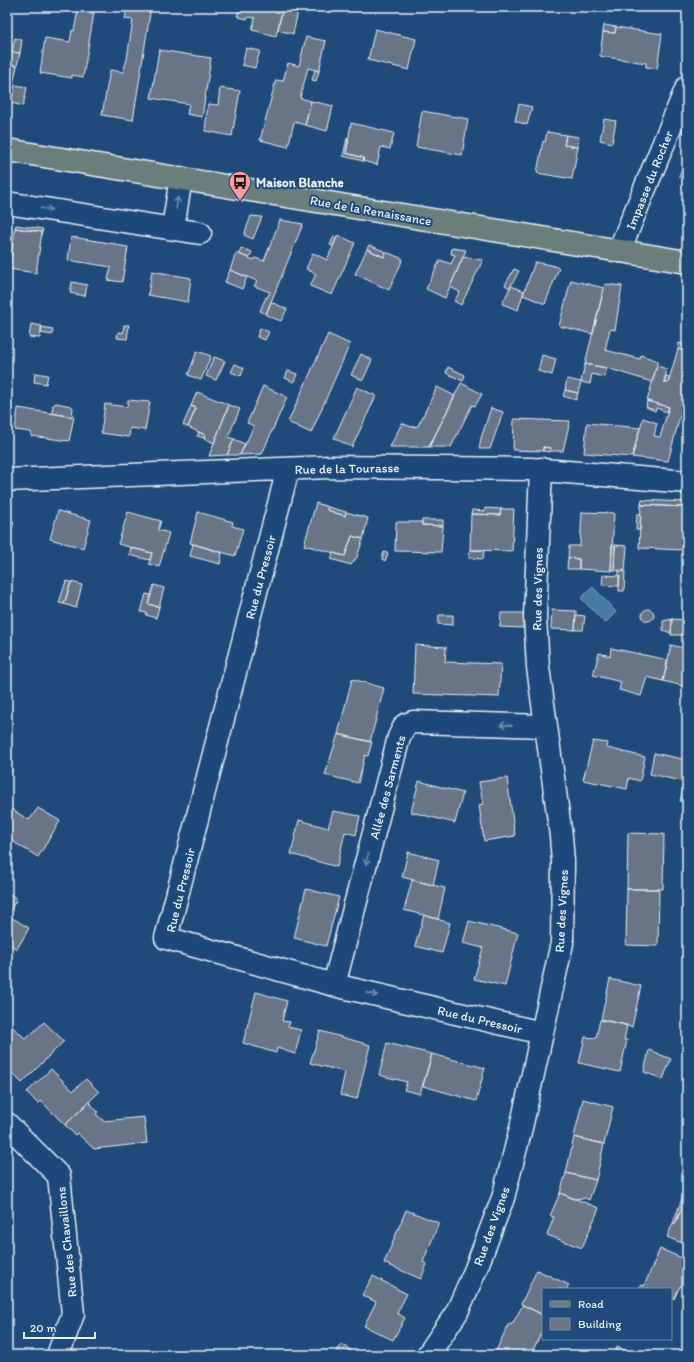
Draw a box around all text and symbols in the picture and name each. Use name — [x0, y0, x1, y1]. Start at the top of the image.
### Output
street label: Impasse du Rocher — [623, 128, 676, 232]
bus stop icon: Maison Blanche — [227, 169, 253, 202]
place label: Maison Blanche — [256, 175, 344, 190]
street label: Rue de la Renaissance — [309, 192, 433, 229]
one-way arrow — [173, 197, 181, 210]
one-way arrow — [39, 205, 52, 213]
street label: Rue de la Tourasse — [295, 460, 399, 477]
street label: Rue du Pressoir — [242, 533, 279, 621]
street label: Rue des Vignes — [529, 547, 546, 631]
one-way arrow — [500, 721, 513, 729]
street label: Allée des Sarments — [366, 733, 409, 841]
street label: Rue du Pressoir — [163, 846, 198, 934]
one-way arrow — [363, 853, 370, 866]
street label: Rue des Vignes — [552, 869, 571, 953]
one-way arrow — [365, 991, 378, 998]
street label: Rue du Pressoir — [436, 1002, 524, 1037]
street label: Rue des Vignes — [470, 1184, 513, 1268]
street label: Rue des Chavaillons — [53, 1186, 80, 1298]
legend — [542, 1288, 672, 1340]
text: Road — [578, 1297, 604, 1311]
scale bar — [24, 1314, 95, 1340]
text: Building — [578, 1317, 622, 1331]
text: 20 m — [30, 1321, 57, 1335]

